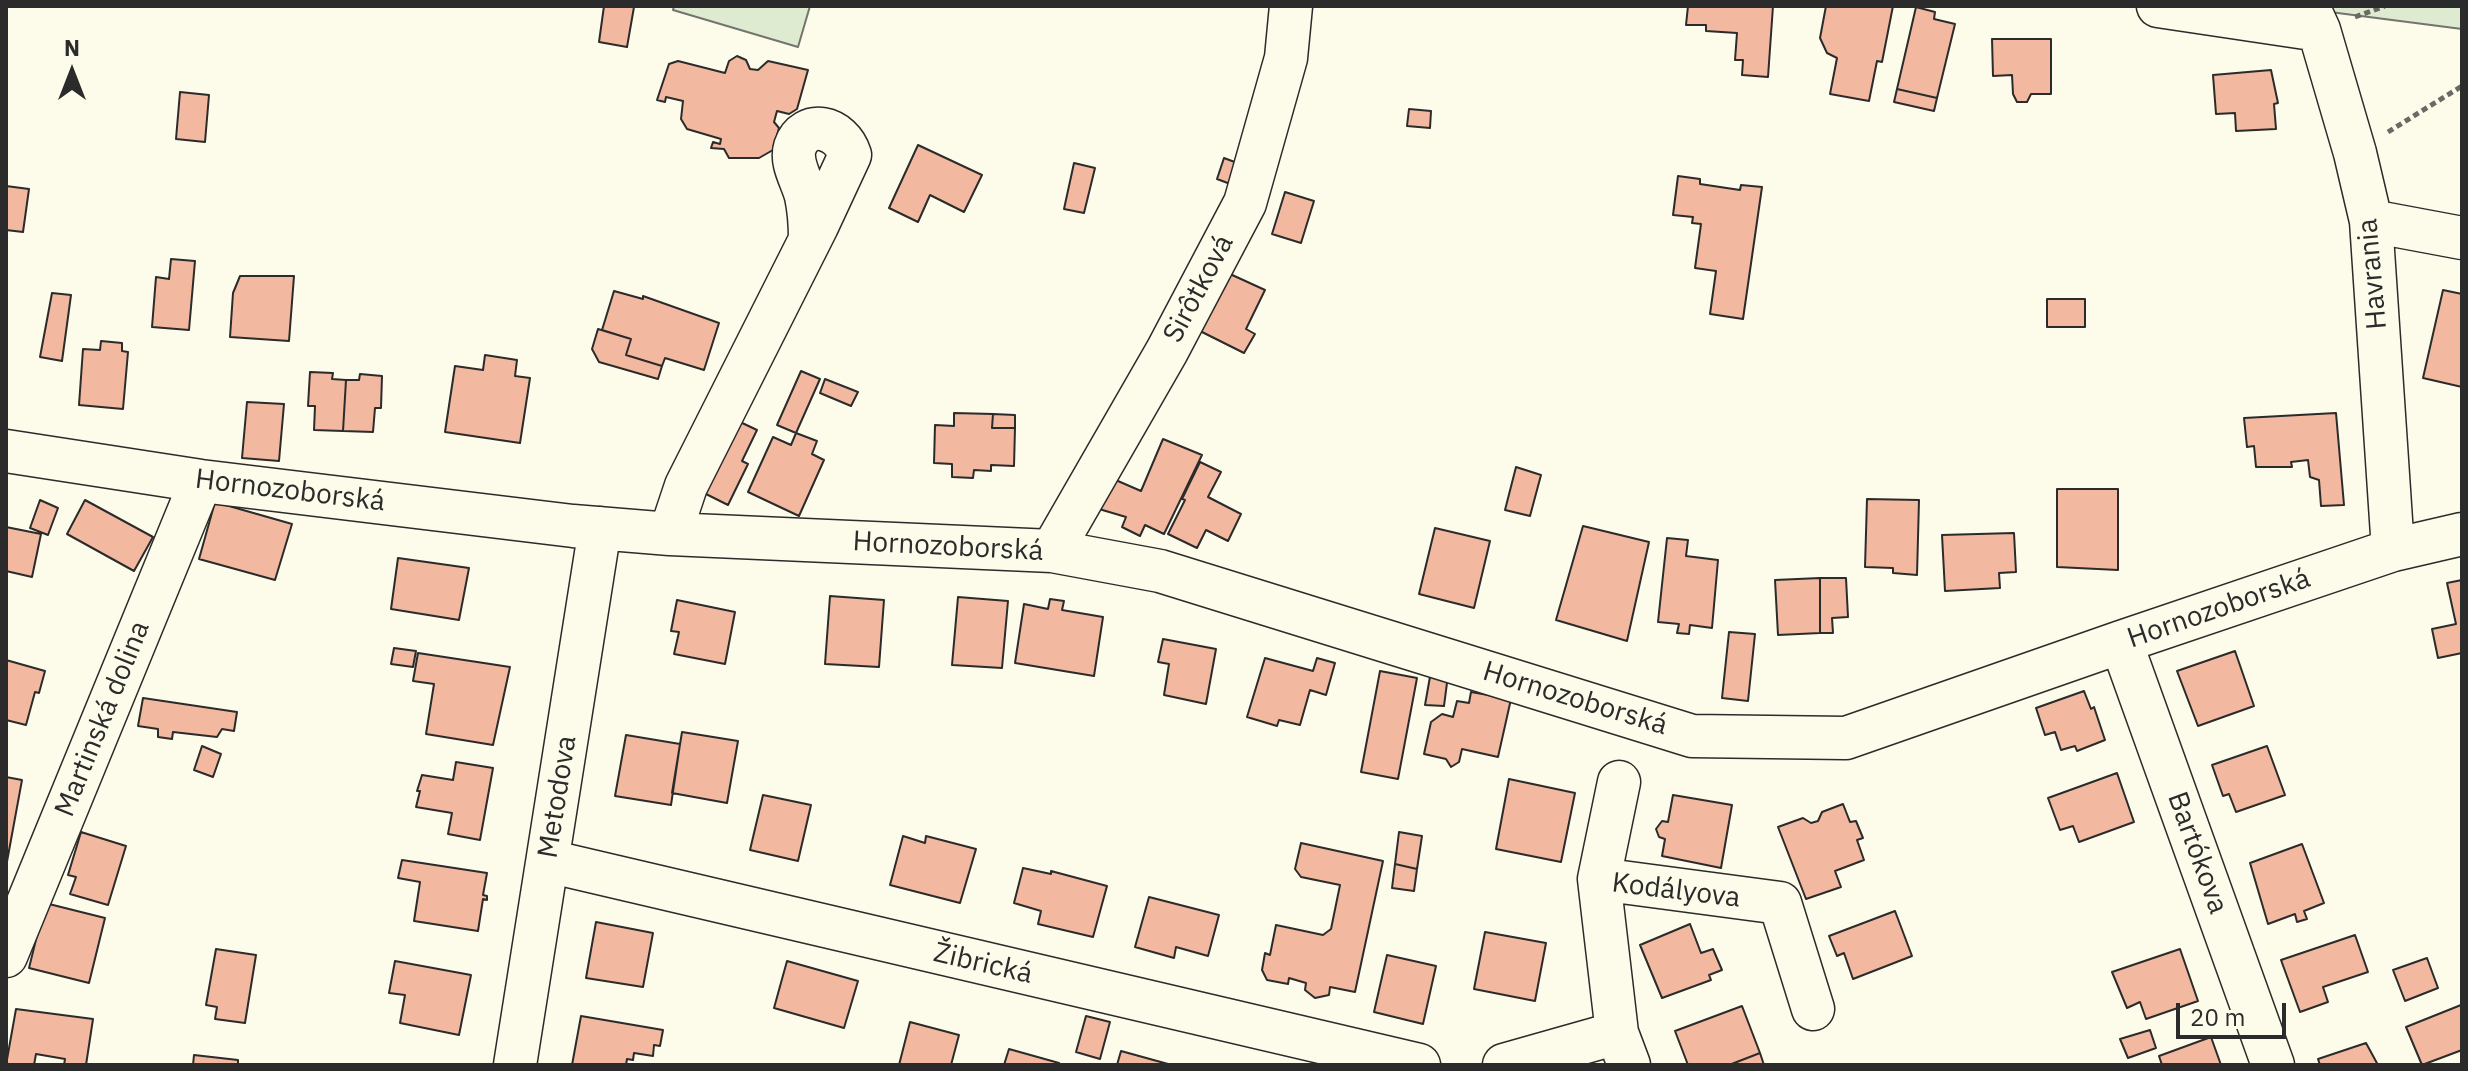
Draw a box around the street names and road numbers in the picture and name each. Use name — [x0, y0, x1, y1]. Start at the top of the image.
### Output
street label: Havrania — [2351, 217, 2395, 331]
street label: Sirôtková — [1157, 229, 1241, 349]
street label: Hornozoborská — [193, 463, 387, 519]
street label: Hornozoborská — [852, 525, 1044, 569]
street label: Hornozoborská — [2123, 562, 2315, 656]
street label: Martinská dolina — [48, 616, 158, 822]
street label: Hornozoborská — [1479, 655, 1671, 743]
street label: Metodova — [532, 733, 584, 861]
street label: Bartókova — [2159, 787, 2235, 919]
street label: Kodályova — [1610, 866, 1742, 916]
street label: Žibrická — [930, 936, 1036, 992]

